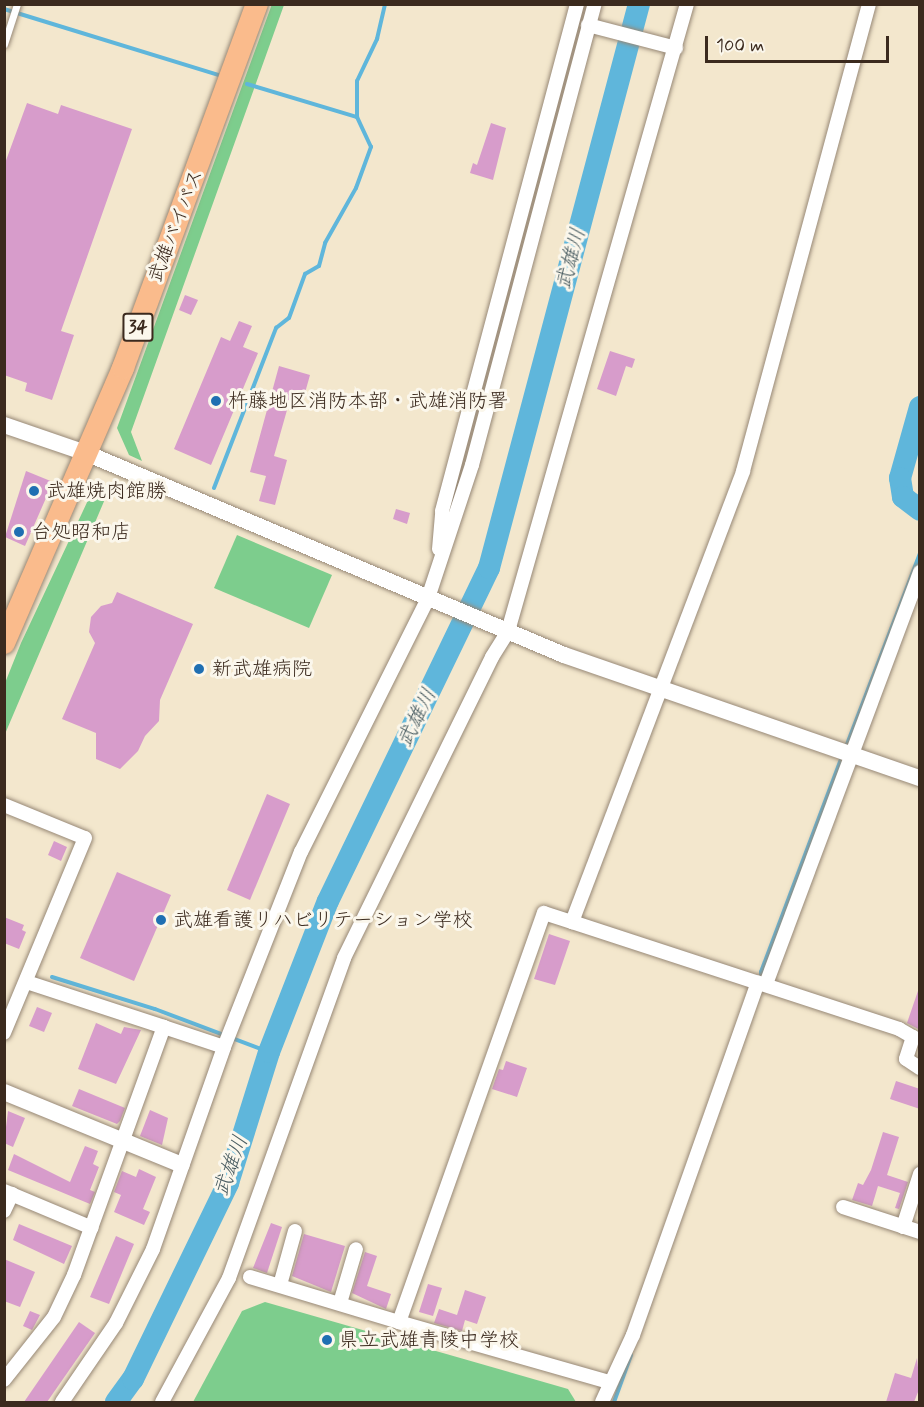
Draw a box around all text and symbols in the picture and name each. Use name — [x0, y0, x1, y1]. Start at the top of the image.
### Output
scale bar — [708, 24, 892, 62]
text: 100 m — [716, 34, 764, 58]
street label: 武雄バイパス — [143, 166, 209, 286]
water label: 武雄川 — [551, 225, 591, 293]
road number: 34 — [122, 312, 154, 342]
place label: 杵藤地区消防本部・武雄消防署 — [228, 389, 508, 413]
marker: 杵藤地区消防本部・武雄消防署 — [209, 394, 223, 408]
place label: 武雄焼肉館勝 — [46, 479, 166, 503]
marker: 武雄焼肉館勝 — [27, 484, 41, 498]
place label: 台処昭和店 — [31, 520, 131, 544]
marker: 台処昭和店 — [12, 525, 26, 539]
place label: 新武雄病院 — [212, 657, 312, 681]
marker: 新武雄病院 — [190, 660, 208, 678]
water label: 武雄川 — [392, 684, 442, 752]
place label: 武雄看護リハビリテーション学校 — [173, 908, 473, 932]
marker: 武雄看護リハビリテーション学校 — [154, 913, 168, 927]
water label: 武雄川 — [208, 1132, 254, 1200]
place label: 県立武雄青陵中学校 — [339, 1328, 519, 1352]
marker: 県立武雄青陵中学校 — [320, 1333, 334, 1347]

